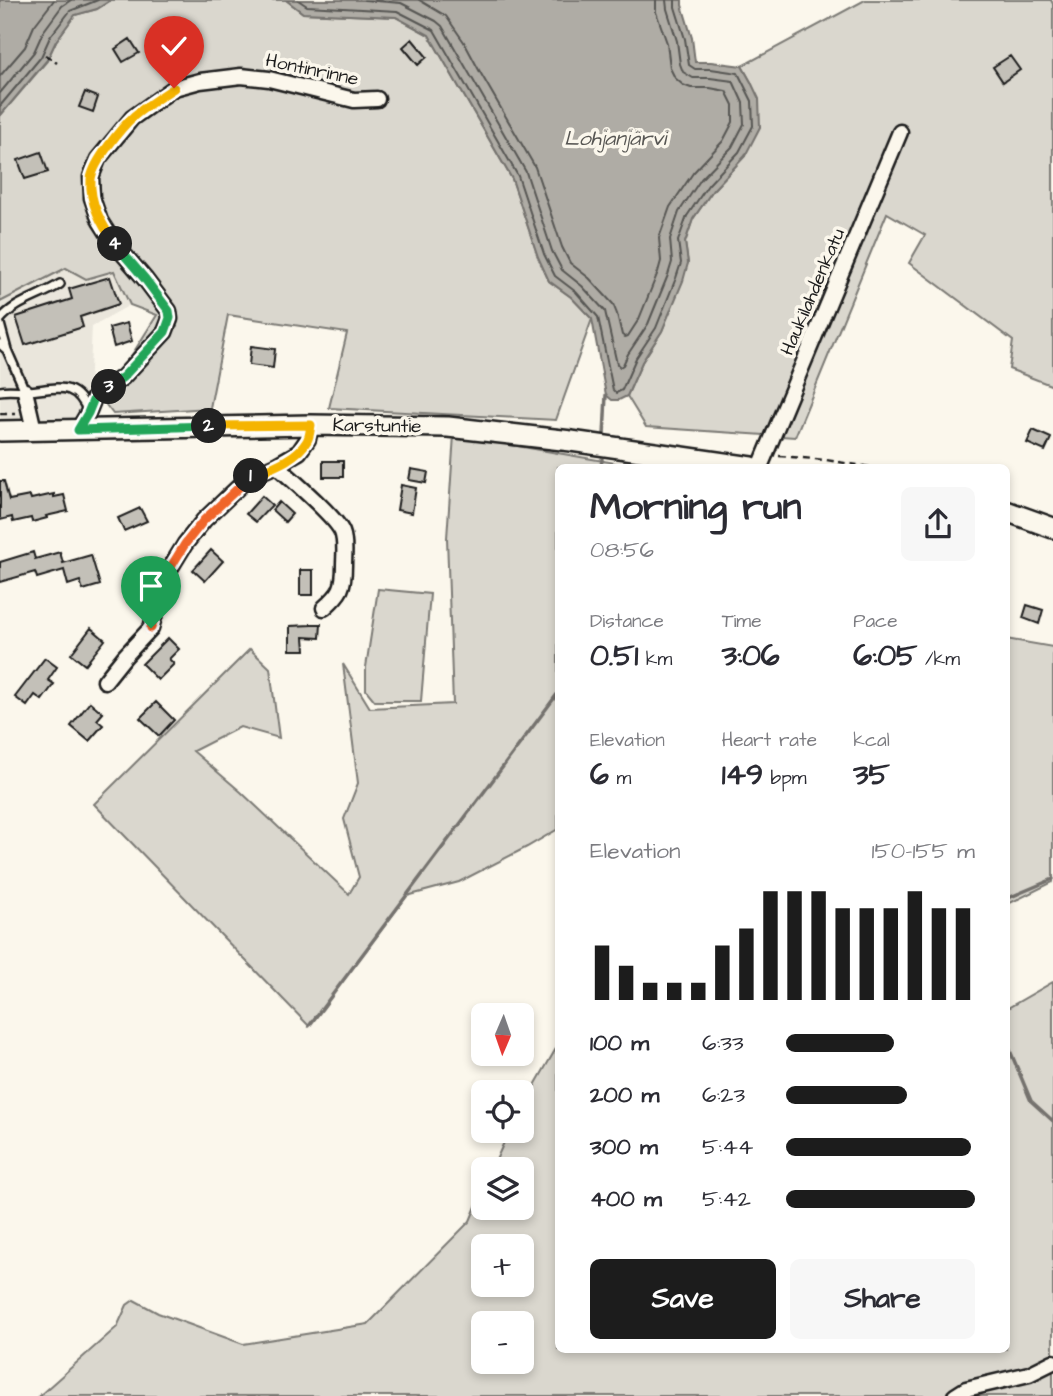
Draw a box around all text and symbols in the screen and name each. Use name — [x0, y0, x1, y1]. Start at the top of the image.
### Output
pin — [144, 16, 204, 88]
icon: check — [155, 27, 193, 65]
street label: Hontinrinne — [263, 47, 361, 93]
water label: Lohjanjärvi — [564, 124, 669, 153]
street label: Haukilahdenkatu — [774, 224, 852, 360]
pin: 4 — [97, 226, 132, 262]
text: 4 — [108, 230, 121, 257]
pin: 3 — [92, 370, 126, 404]
text: 3 — [104, 373, 113, 400]
pin: 2 — [192, 408, 227, 444]
text: 2 — [203, 412, 214, 439]
street label: Karstuntie — [332, 412, 422, 440]
pin: 1 — [233, 458, 268, 494]
text: 1 — [249, 462, 252, 489]
text: Morning run — [590, 482, 802, 534]
button: share — [901, 487, 975, 561]
text: 08:56 — [590, 534, 654, 566]
pin — [121, 556, 181, 628]
icon: arrive — [132, 567, 170, 605]
text: Distance — [590, 608, 664, 635]
text: Time — [722, 608, 761, 635]
text: Pace — [853, 608, 897, 635]
text: 0.51 — [590, 635, 638, 677]
text: 3:06 — [722, 635, 780, 677]
text: 6:05 — [853, 635, 917, 677]
text: km — [638, 646, 672, 673]
text: /km — [917, 646, 960, 673]
text: Elevation — [590, 727, 665, 754]
text: Heart rate — [722, 727, 817, 754]
text: kcal — [853, 727, 890, 754]
text: 6 — [590, 754, 609, 796]
text: 149 — [722, 754, 763, 796]
text: 35 — [853, 754, 890, 796]
text: m — [609, 765, 631, 792]
text: bpm — [763, 765, 807, 792]
text: Elevation — [590, 835, 681, 867]
text: 150–155 m — [872, 835, 975, 867]
north arrow — [471, 1003, 534, 1066]
map controls — [471, 1003, 534, 1374]
text: 100 m — [590, 1027, 649, 1059]
text: 6:33 — [702, 1027, 744, 1059]
text: 200 m — [590, 1079, 659, 1111]
text: 6:23 — [702, 1079, 745, 1111]
button: locate — [471, 1080, 534, 1143]
text: 300 m — [590, 1131, 658, 1163]
text: 5:44 — [702, 1131, 753, 1163]
button: layers — [471, 1157, 534, 1220]
text: 400 m — [590, 1183, 662, 1215]
text: 5:42 — [702, 1183, 751, 1215]
button: + — [471, 1234, 534, 1297]
button: Save — [590, 1259, 776, 1339]
button: Share — [790, 1259, 975, 1339]
button: − — [471, 1311, 534, 1374]

